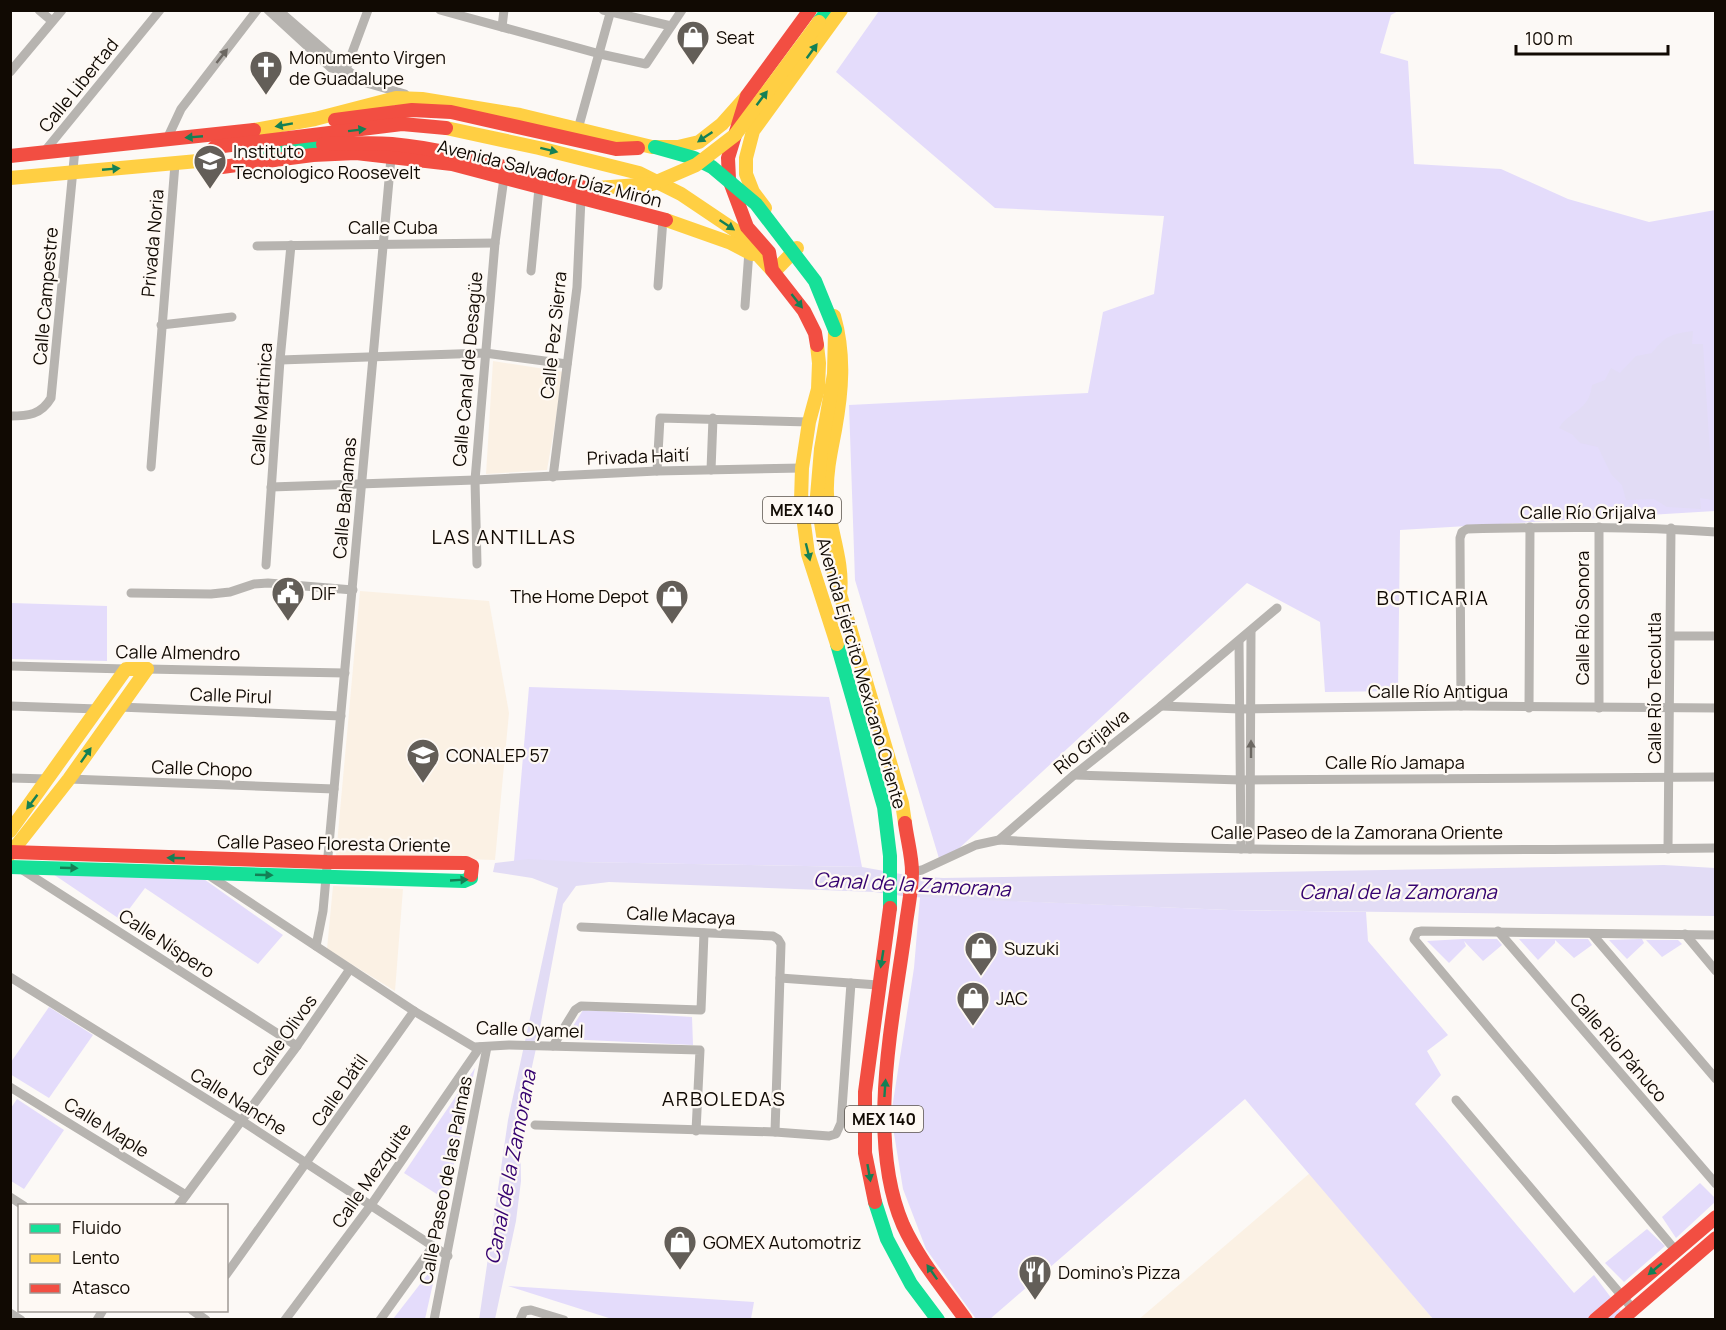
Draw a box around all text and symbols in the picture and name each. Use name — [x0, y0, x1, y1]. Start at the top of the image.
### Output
scale bar — [1516, 18, 1668, 56]
shop icon: Seat — [675, 19, 711, 66]
place label: Seat — [716, 25, 755, 49]
text: 100 m — [1525, 26, 1573, 50]
street label: Calle Libertad — [33, 33, 123, 137]
one-way arrow — [805, 44, 817, 59]
place label: Monumento Virgen de Guadalupe — [289, 45, 446, 90]
one-way arrow — [216, 48, 229, 64]
church icon: Monumento Virgen de Guadalupe — [248, 49, 284, 96]
one-way arrow — [756, 91, 768, 106]
one-way arrow — [274, 121, 293, 130]
one-way arrow — [348, 125, 367, 135]
one-way arrow — [697, 131, 713, 142]
one-way arrow — [184, 132, 203, 142]
street label: Avenida Salvador Díaz Mirón — [435, 133, 665, 213]
place label: Instituto Tecnologico Roosevelt — [233, 139, 421, 184]
school or university icon: Instituto Tecnologico Roosevelt — [192, 143, 228, 190]
one-way arrow — [540, 146, 558, 156]
one-way arrow — [101, 164, 120, 174]
street label: Privada Noria — [135, 188, 169, 298]
street label: Calle Cuba — [348, 215, 438, 239]
one-way arrow — [719, 219, 735, 230]
street label: Calle Campestre — [27, 226, 63, 366]
street label: Calle Pez Sierra — [534, 270, 572, 400]
street label: Calle Canal de Desagüe — [447, 271, 487, 467]
one-way arrow — [790, 294, 802, 309]
street label: Calle Martinica — [245, 342, 277, 466]
street label: Calle Bahamas — [327, 436, 361, 560]
street label: Privada Haití — [586, 442, 690, 470]
road number: MEX 140 — [763, 497, 841, 523]
street label: Calle Río Grijalva — [1520, 500, 1656, 524]
district label: LAS ANTILLAS — [432, 523, 576, 550]
street label: Avenida Ejército Mexicano Oriente — [812, 535, 912, 811]
one-way arrow — [803, 542, 813, 561]
street label: Calle Río Sonora — [1570, 551, 1594, 685]
public building icon: DIF — [270, 575, 306, 622]
shop icon: The Home Depot — [654, 578, 690, 625]
place label: DIF — [311, 581, 336, 605]
place label: The Home Depot — [510, 584, 649, 608]
district label: BOTICARIA — [1377, 584, 1489, 611]
street label: Calle Río Tecolutla — [1642, 612, 1666, 764]
street label: Calle Almendro — [115, 639, 241, 665]
street label: Calle Río Antigua — [1368, 679, 1508, 703]
street label: Calle Pirul — [190, 682, 272, 708]
street label: Río Grijalva — [1048, 703, 1134, 779]
school or university icon: CONALEP 57 — [405, 737, 441, 784]
one-way arrow — [1246, 739, 1256, 758]
place label: CONALEP 57 — [446, 743, 549, 767]
one-way arrow — [80, 747, 91, 763]
street label: Calle Río Jamapa — [1325, 750, 1465, 774]
street label: Calle Chopo — [151, 754, 253, 782]
one-way arrow — [26, 795, 38, 810]
street label: Calle Paseo de la Zamorana Oriente — [1211, 820, 1503, 844]
street label: Calle Paseo Floresta Oriente — [217, 829, 451, 857]
one-way arrow — [167, 853, 186, 862]
one-way arrow — [59, 864, 78, 873]
water label: Canal de la Zamorana — [813, 865, 1012, 903]
one-way arrow — [254, 870, 273, 879]
one-way arrow — [449, 875, 468, 884]
water label: Canal de la Zamorana — [1299, 878, 1498, 905]
street label: Calle Macaya — [626, 900, 736, 930]
street label: Calle Níspero — [115, 903, 219, 983]
shop icon: Suzuki — [963, 930, 999, 977]
place label: Suzuki — [1004, 936, 1059, 960]
one-way arrow — [877, 949, 886, 968]
shop icon: JAC — [955, 980, 991, 1027]
place label: JAC — [996, 986, 1028, 1010]
street label: Calle Río Pánuco — [1565, 987, 1673, 1107]
street label: Calle Olivos — [246, 989, 322, 1081]
street label: Calle Oyamel — [476, 1015, 584, 1043]
street label: Calle Dátil — [305, 1049, 373, 1131]
street label: Calle Nanche — [186, 1062, 292, 1140]
water label: Canal de la Zamorana — [478, 1067, 542, 1266]
street label: Calle Paseo de las Palmas — [413, 1074, 477, 1286]
one-way arrow — [880, 1078, 890, 1097]
district label: ARBOLEDAS — [662, 1085, 786, 1112]
street label: Calle Maple — [60, 1091, 154, 1163]
road number: MEX 140 — [845, 1106, 923, 1132]
street label: Calle Mezquite — [326, 1118, 416, 1232]
one-way arrow — [865, 1164, 874, 1183]
legend — [18, 1204, 228, 1312]
text: Fluido — [72, 1215, 121, 1239]
shop icon: GOMEX Automotriz — [662, 1224, 698, 1271]
place label: GOMEX Automotriz — [703, 1230, 862, 1254]
text: Lento — [72, 1245, 120, 1269]
restaurant icon: Domino's Pizza — [1017, 1254, 1053, 1301]
place label: Domino's Pizza — [1058, 1260, 1180, 1284]
one-way arrow — [1648, 1262, 1663, 1275]
one-way arrow — [926, 1265, 938, 1281]
text: Atasco — [72, 1275, 130, 1299]

